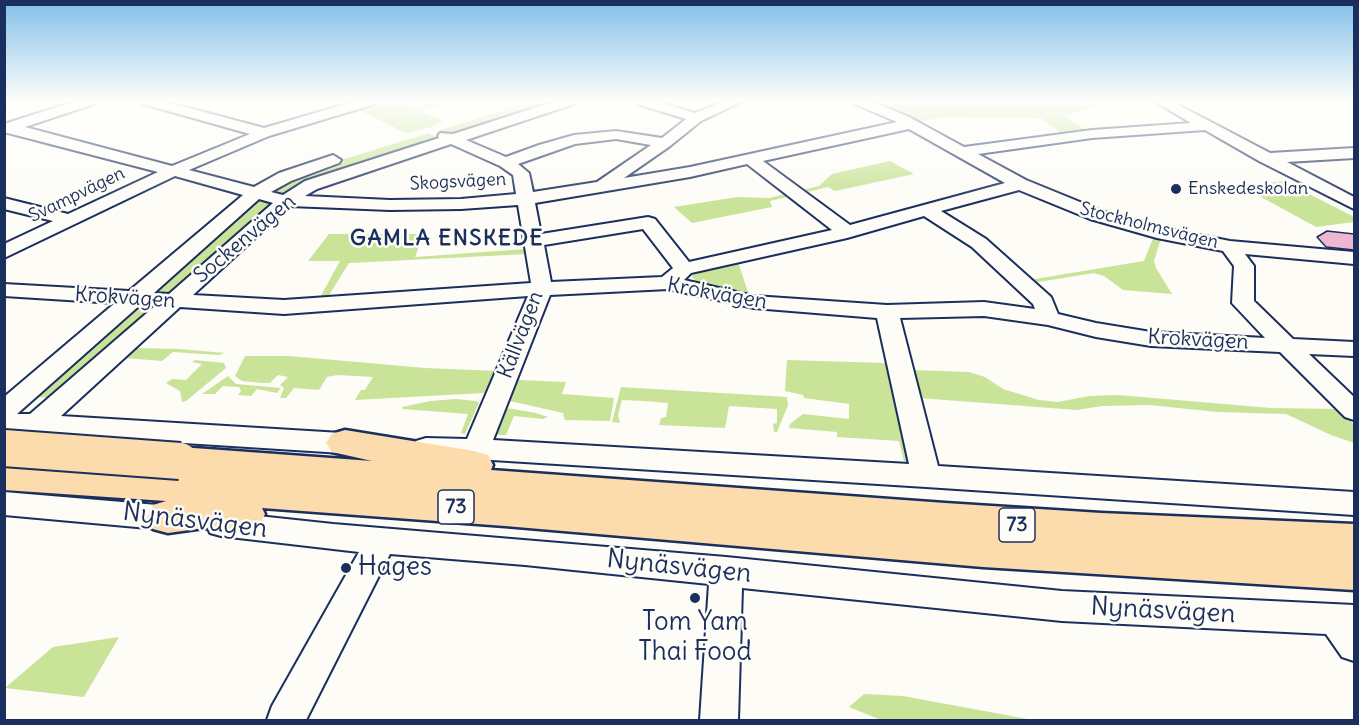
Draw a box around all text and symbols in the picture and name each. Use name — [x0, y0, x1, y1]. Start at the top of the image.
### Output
street label: Svampvägen — [26, 163, 128, 227]
street label: Skogsvägen — [409, 169, 507, 195]
place label: Enskedeskolan — [1188, 178, 1308, 200]
marker: Enskedeskolan — [1169, 182, 1183, 196]
street label: Sockenvägen — [189, 189, 301, 289]
street label: Stockholmsvägen — [1078, 198, 1220, 254]
district label: GAMLA ENSKEDE — [350, 226, 544, 252]
street label: Krokvägen — [665, 273, 769, 315]
street label: Krokvägen — [74, 282, 176, 314]
street label: Källvägen — [493, 288, 549, 382]
street label: Krokvägen — [1147, 325, 1249, 355]
road number: 73 — [438, 490, 474, 524]
street label: Nynäsvägen — [121, 497, 269, 545]
road number: 73 — [999, 508, 1035, 542]
street label: Nynäsvägen — [605, 544, 753, 590]
place label: Hages — [358, 552, 432, 584]
marker: Hages — [339, 561, 353, 575]
marker: Tom Yam Thai Food — [688, 591, 702, 605]
street label: Nynäsvägen — [1090, 592, 1236, 630]
place label: Tom Yam Thai Food — [638, 607, 752, 668]

